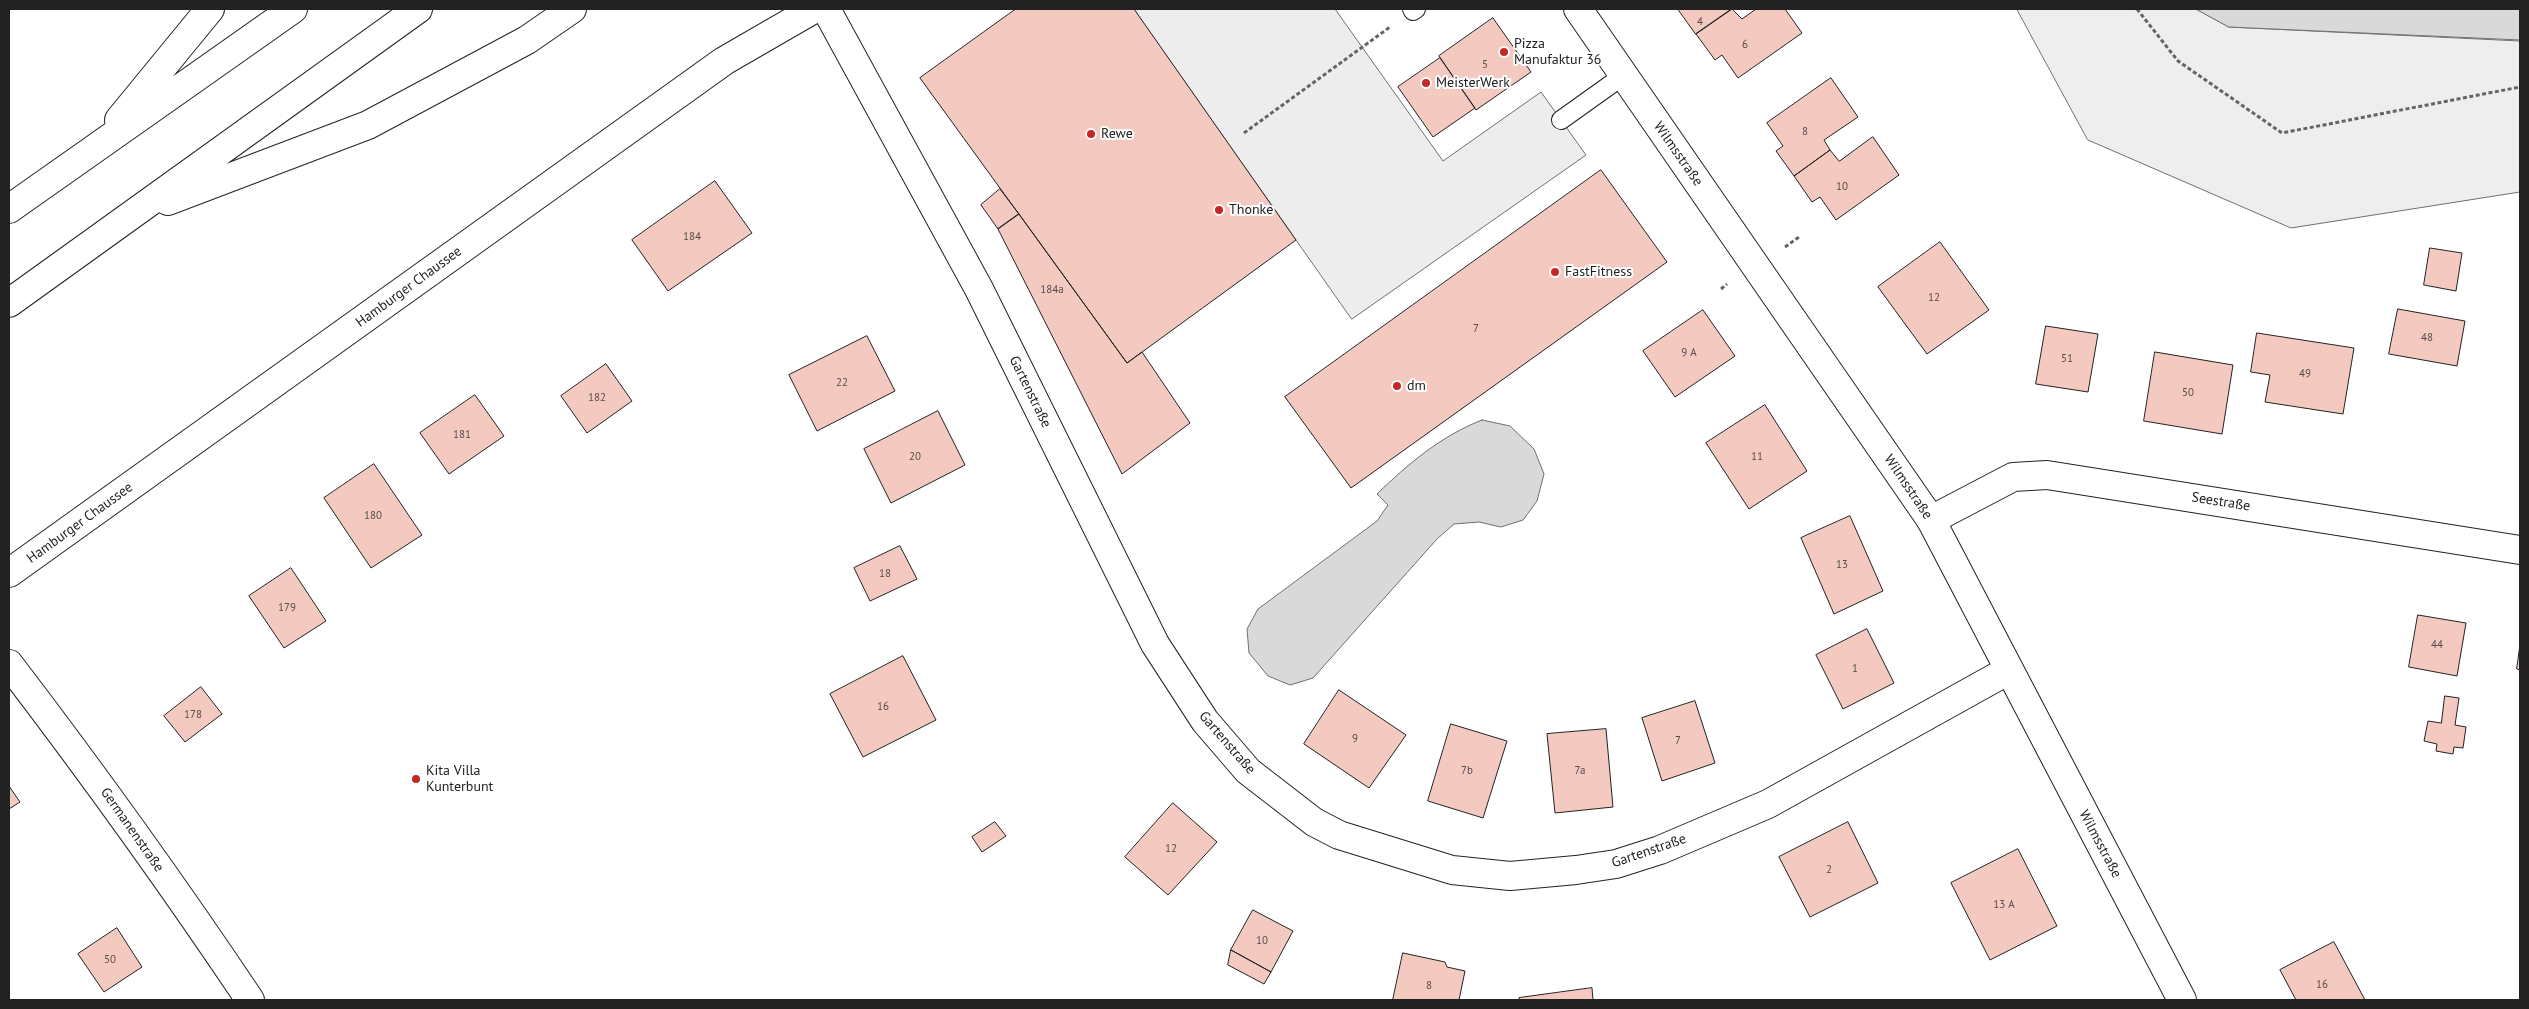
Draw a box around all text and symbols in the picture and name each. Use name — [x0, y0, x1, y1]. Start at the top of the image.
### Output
house number: 4 — [1697, 15, 1703, 29]
place label: Pizza Manufaktur 36 — [1514, 36, 1601, 68]
house number: 6 — [1742, 38, 1748, 52]
marker: Pizza Manufaktur 36 — [1498, 46, 1510, 58]
house number: 5 — [1482, 58, 1488, 72]
place label: MeisterWerk — [1436, 75, 1510, 91]
marker: MeisterWerk — [1420, 77, 1432, 89]
street label: Wilmsstraße — [1650, 119, 1706, 189]
house number: 8 — [1802, 125, 1808, 139]
place label: Rewe — [1101, 126, 1133, 142]
marker: Rewe — [1085, 128, 1097, 140]
house number: 10 — [1836, 180, 1848, 194]
place label: Thonke — [1229, 202, 1273, 218]
marker: Thonke — [1213, 204, 1225, 216]
house number: 184 — [683, 230, 701, 244]
street label: Hamburger Chaussee — [353, 243, 465, 331]
place label: FastFitness — [1565, 264, 1632, 280]
marker: FastFitness — [1549, 266, 1561, 278]
house number: 184a — [1040, 283, 1064, 297]
house number: 12 — [1928, 291, 1940, 305]
house number: 7 — [1473, 322, 1479, 336]
house number: 48 — [2421, 331, 2433, 345]
house number: 9 A — [1681, 346, 1697, 360]
house number: 51 — [2061, 352, 2073, 366]
street label: Gartenstraße — [1005, 353, 1055, 431]
house number: 49 — [2299, 367, 2311, 381]
house number: 22 — [836, 376, 848, 390]
place label: dm — [1407, 378, 1426, 394]
marker: dm — [1391, 380, 1403, 392]
house number: 50 — [2182, 386, 2194, 400]
house number: 182 — [588, 391, 606, 405]
house number: 181 — [453, 428, 471, 442]
house number: 20 — [909, 450, 921, 464]
house number: 11 — [1751, 450, 1763, 464]
street label: Wilmsstraße — [1880, 451, 1936, 523]
street label: Hamburger Chaussee — [24, 479, 136, 567]
street label: Seestraße — [2190, 489, 2252, 515]
house number: 180 — [364, 509, 382, 523]
house number: 13 — [1836, 558, 1848, 572]
house number: 18 — [879, 567, 891, 581]
house number: 179 — [278, 601, 296, 615]
house number: 44 — [2431, 638, 2443, 652]
house number: 1 — [1852, 662, 1858, 676]
house number: 16 — [877, 700, 889, 714]
house number: 178 — [184, 708, 202, 722]
street label: Gartenstraße — [1195, 708, 1259, 778]
house number: 9 — [1352, 732, 1358, 746]
house number: 7 — [1675, 734, 1681, 748]
place label: Kita Villa Kunterbunt — [426, 763, 493, 796]
house number: 7b — [1461, 764, 1473, 778]
house number: 7a — [1575, 764, 1585, 778]
marker: Kita Villa Kunterbunt — [410, 773, 422, 785]
street label: Germanenstraße — [97, 785, 167, 875]
street label: Wilmsstraße — [2075, 807, 2125, 881]
street label: Gartenstraße — [1609, 830, 1689, 872]
house number: 12 — [1165, 842, 1177, 856]
house number: 2 — [1826, 863, 1832, 877]
house number: 13 A — [1993, 898, 2015, 912]
house number: 10 — [1256, 934, 1268, 948]
house number: 50 — [104, 953, 116, 967]
house number: 16 — [2316, 978, 2328, 992]
house number: 8 — [1426, 979, 1432, 993]

